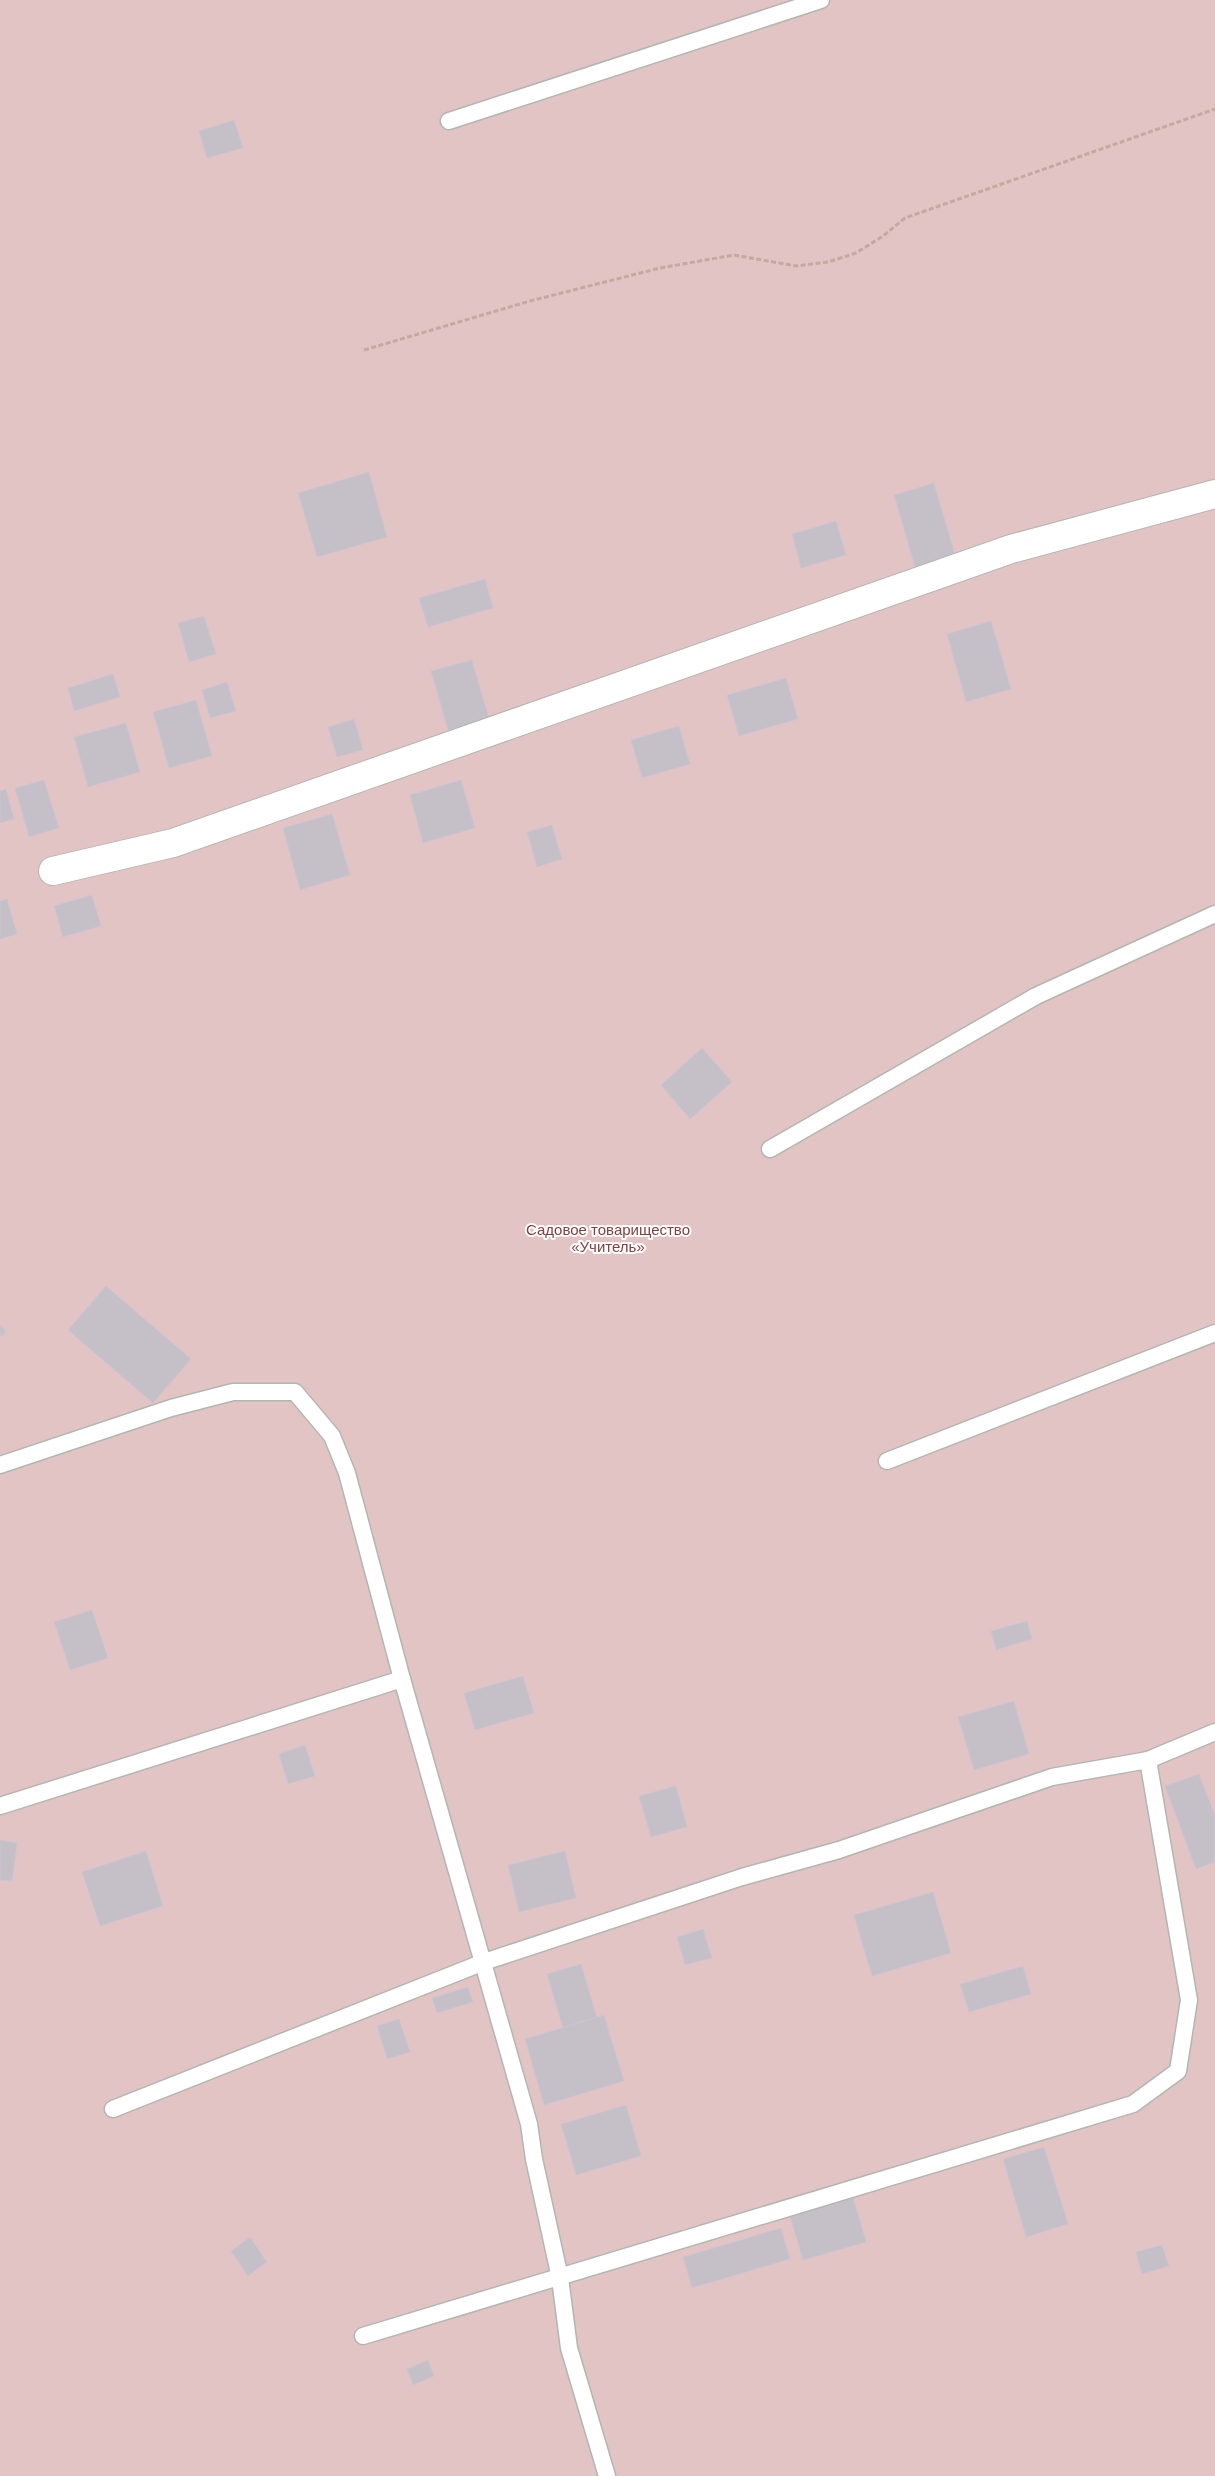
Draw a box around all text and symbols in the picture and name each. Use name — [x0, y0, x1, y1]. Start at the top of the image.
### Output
park label: Садовое товарищество «Учитель» — [526, 1221, 690, 1255]

